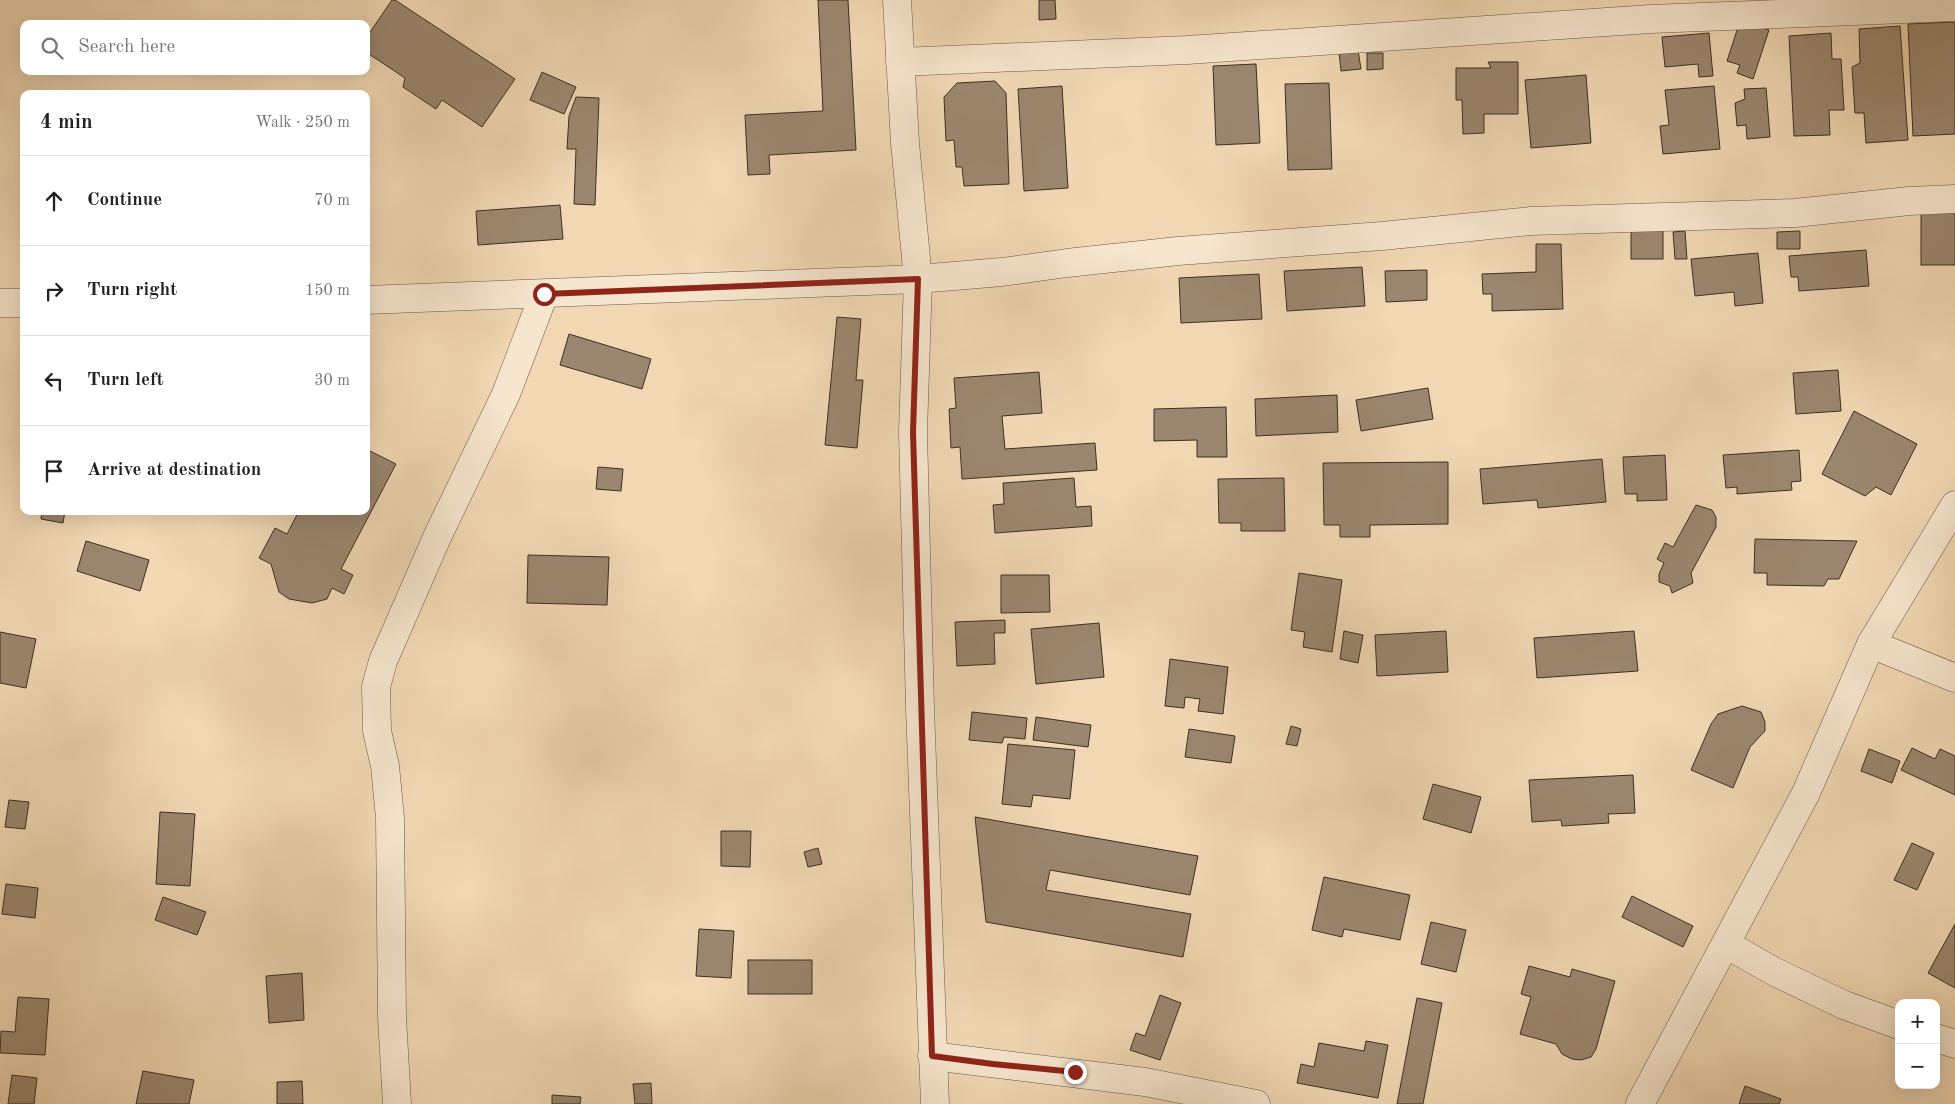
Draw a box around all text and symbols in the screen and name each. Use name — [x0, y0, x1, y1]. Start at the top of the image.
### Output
search box — [20, 20, 370, 75]
icon: search — [38, 34, 66, 62]
text: Search here — [78, 38, 175, 57]
text: 4 min — [40, 112, 93, 133]
text: Walk · 250 m — [255, 115, 350, 131]
icon: ahead — [40, 187, 68, 215]
text: Continue — [87, 191, 162, 210]
text: 70 m — [314, 193, 350, 209]
icon: right — [40, 277, 68, 305]
text: Turn right — [87, 281, 177, 300]
text: 150 m — [305, 283, 350, 299]
route start — [533, 283, 556, 306]
icon: left — [40, 367, 68, 395]
text: Turn left — [87, 371, 164, 390]
text: 30 m — [314, 373, 350, 389]
icon: arrive — [40, 457, 68, 485]
text: Arrive at destination — [87, 461, 261, 480]
map controls — [1895, 999, 1940, 1089]
button: + — [1895, 999, 1940, 1044]
button: − — [1895, 1044, 1940, 1089]
route end — [1064, 1061, 1087, 1084]

